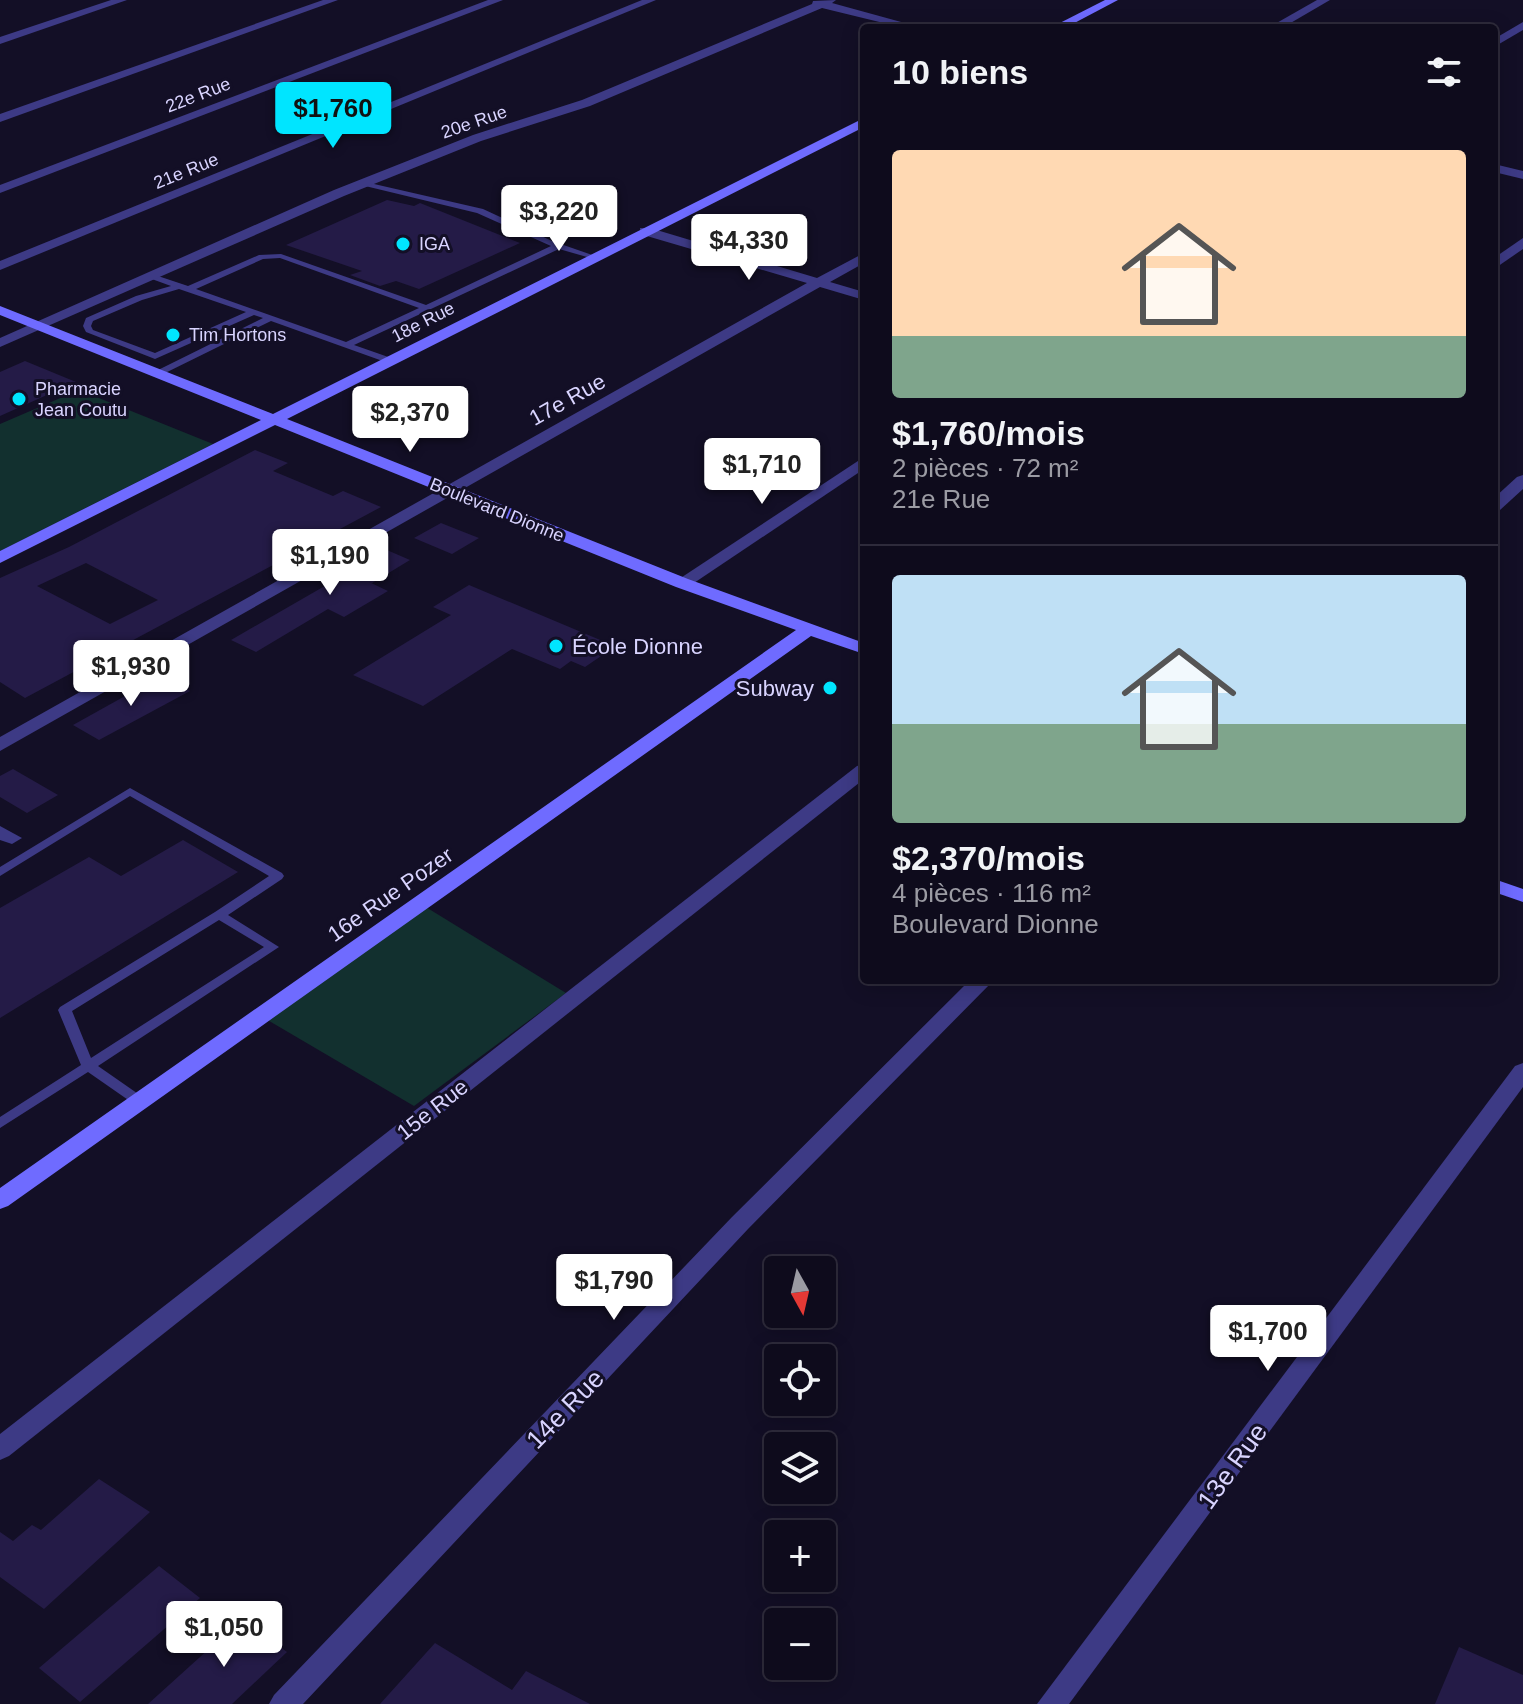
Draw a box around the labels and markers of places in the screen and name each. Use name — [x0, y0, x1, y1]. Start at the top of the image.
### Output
pin: $1,760 — [268, 82, 398, 150]
pin: $3,220 — [494, 185, 624, 253]
pin: $4,330 — [684, 214, 814, 282]
place label: IGA — [419, 234, 450, 254]
marker: IGA — [394, 235, 412, 253]
place label: Tim Hortons — [189, 325, 286, 345]
marker: Tim Hortons — [164, 326, 182, 344]
place label: Pharmacie Jean Coutu — [35, 379, 127, 420]
pin: $2,370 — [345, 386, 475, 454]
marker: Pharmacie Jean Coutu — [10, 390, 28, 408]
pin: $1,710 — [697, 438, 827, 506]
pin: $1,190 — [265, 529, 395, 597]
place label: École Dionne — [572, 634, 703, 659]
marker: École Dionne — [547, 637, 565, 655]
pin: $1,930 — [66, 640, 196, 708]
place label: Subway — [736, 676, 814, 701]
marker: Subway — [821, 679, 839, 697]
pin: $1,790 — [549, 1254, 679, 1322]
pin: $1,700 — [1203, 1305, 1333, 1373]
pin: $1,050 — [159, 1601, 289, 1669]

